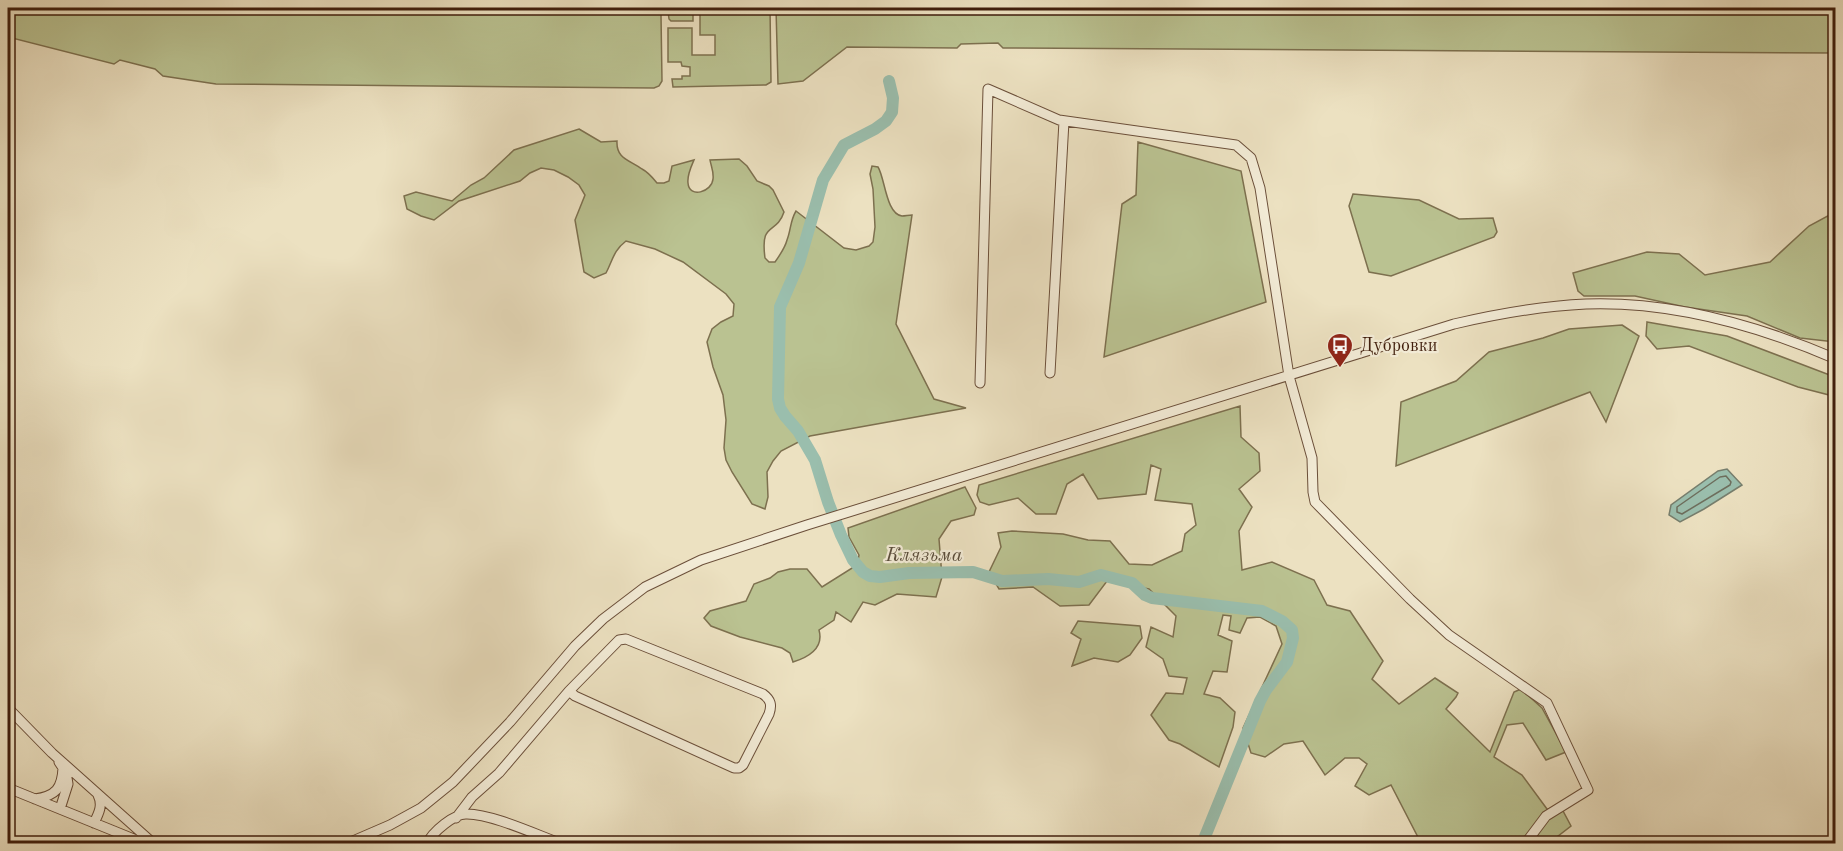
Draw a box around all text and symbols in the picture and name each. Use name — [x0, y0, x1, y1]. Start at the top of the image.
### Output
bus stop icon: Дубровки — [1325, 331, 1355, 369]
place label: Дубровки — [1360, 337, 1437, 355]
water label: Клязьма — [885, 546, 963, 566]

